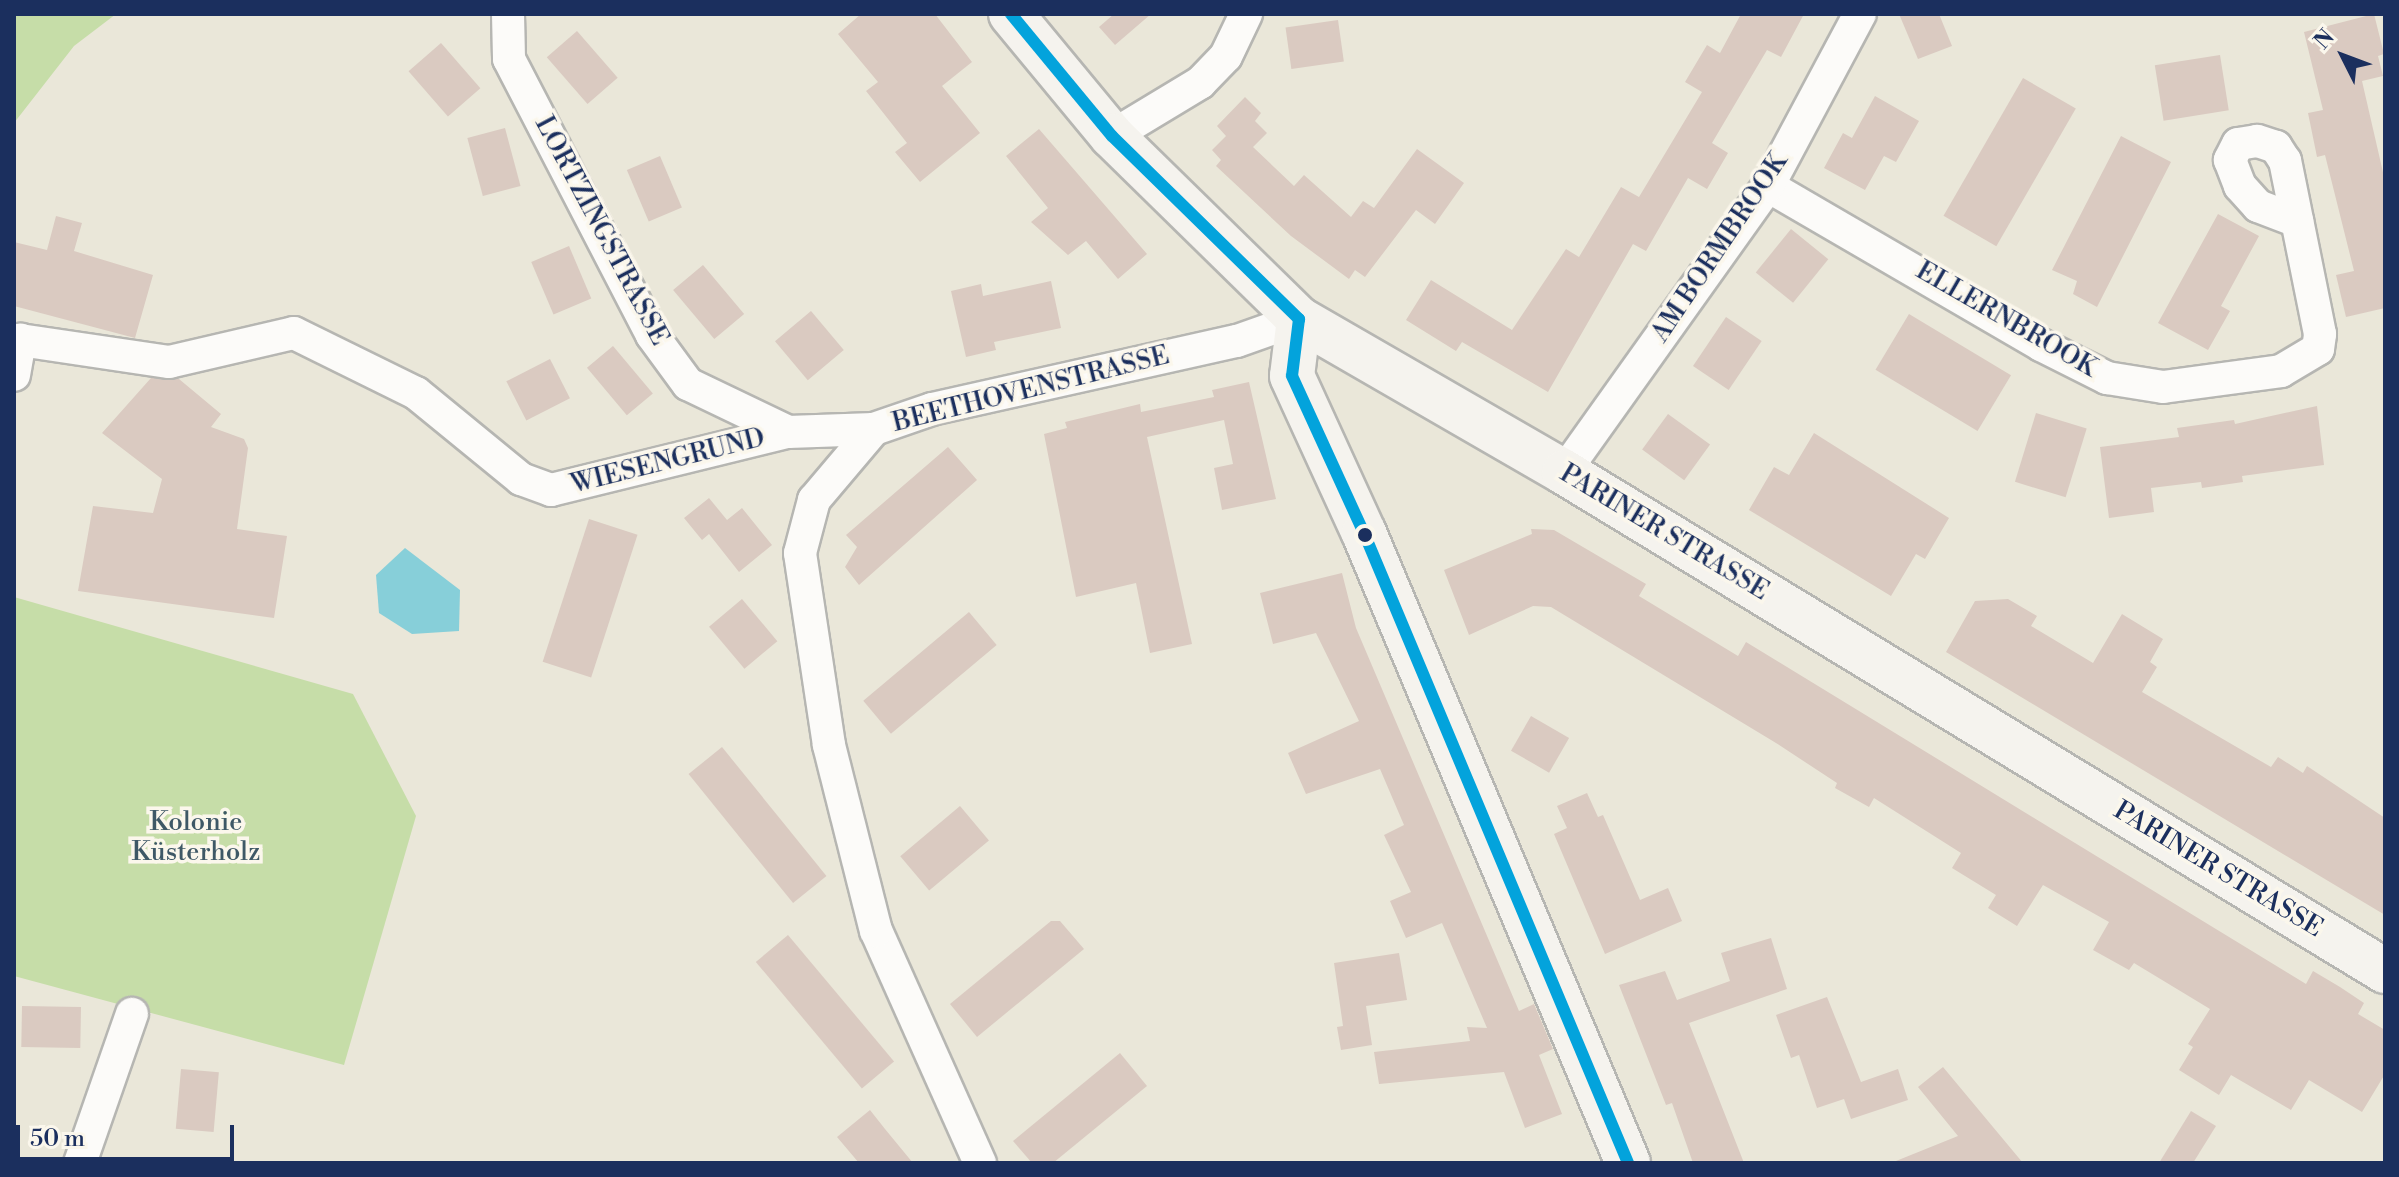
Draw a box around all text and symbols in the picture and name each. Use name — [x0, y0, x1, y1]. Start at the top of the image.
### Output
north arrow — [2303, 16, 2383, 96]
text: N — [2309, 24, 2341, 55]
street label: LORTZINGSTRASSE — [527, 111, 675, 351]
street label: AM BORMBROOK — [1645, 148, 1795, 348]
street label: ELLERNBROOK — [1910, 256, 2102, 384]
street label: BEETHOVENSTRASSE — [890, 341, 1172, 439]
street label: WIESENGRUND — [568, 423, 768, 501]
street label: PARINER STRASSE — [1554, 458, 1774, 608]
unlabelled marker — [1357, 527, 1373, 543]
street label: PARINER STRASSE — [2108, 795, 2328, 945]
park label: Kolonie Küsterholz — [131, 807, 261, 868]
scale bar — [20, 1109, 238, 1159]
text: 50 m — [30, 1124, 85, 1154]

